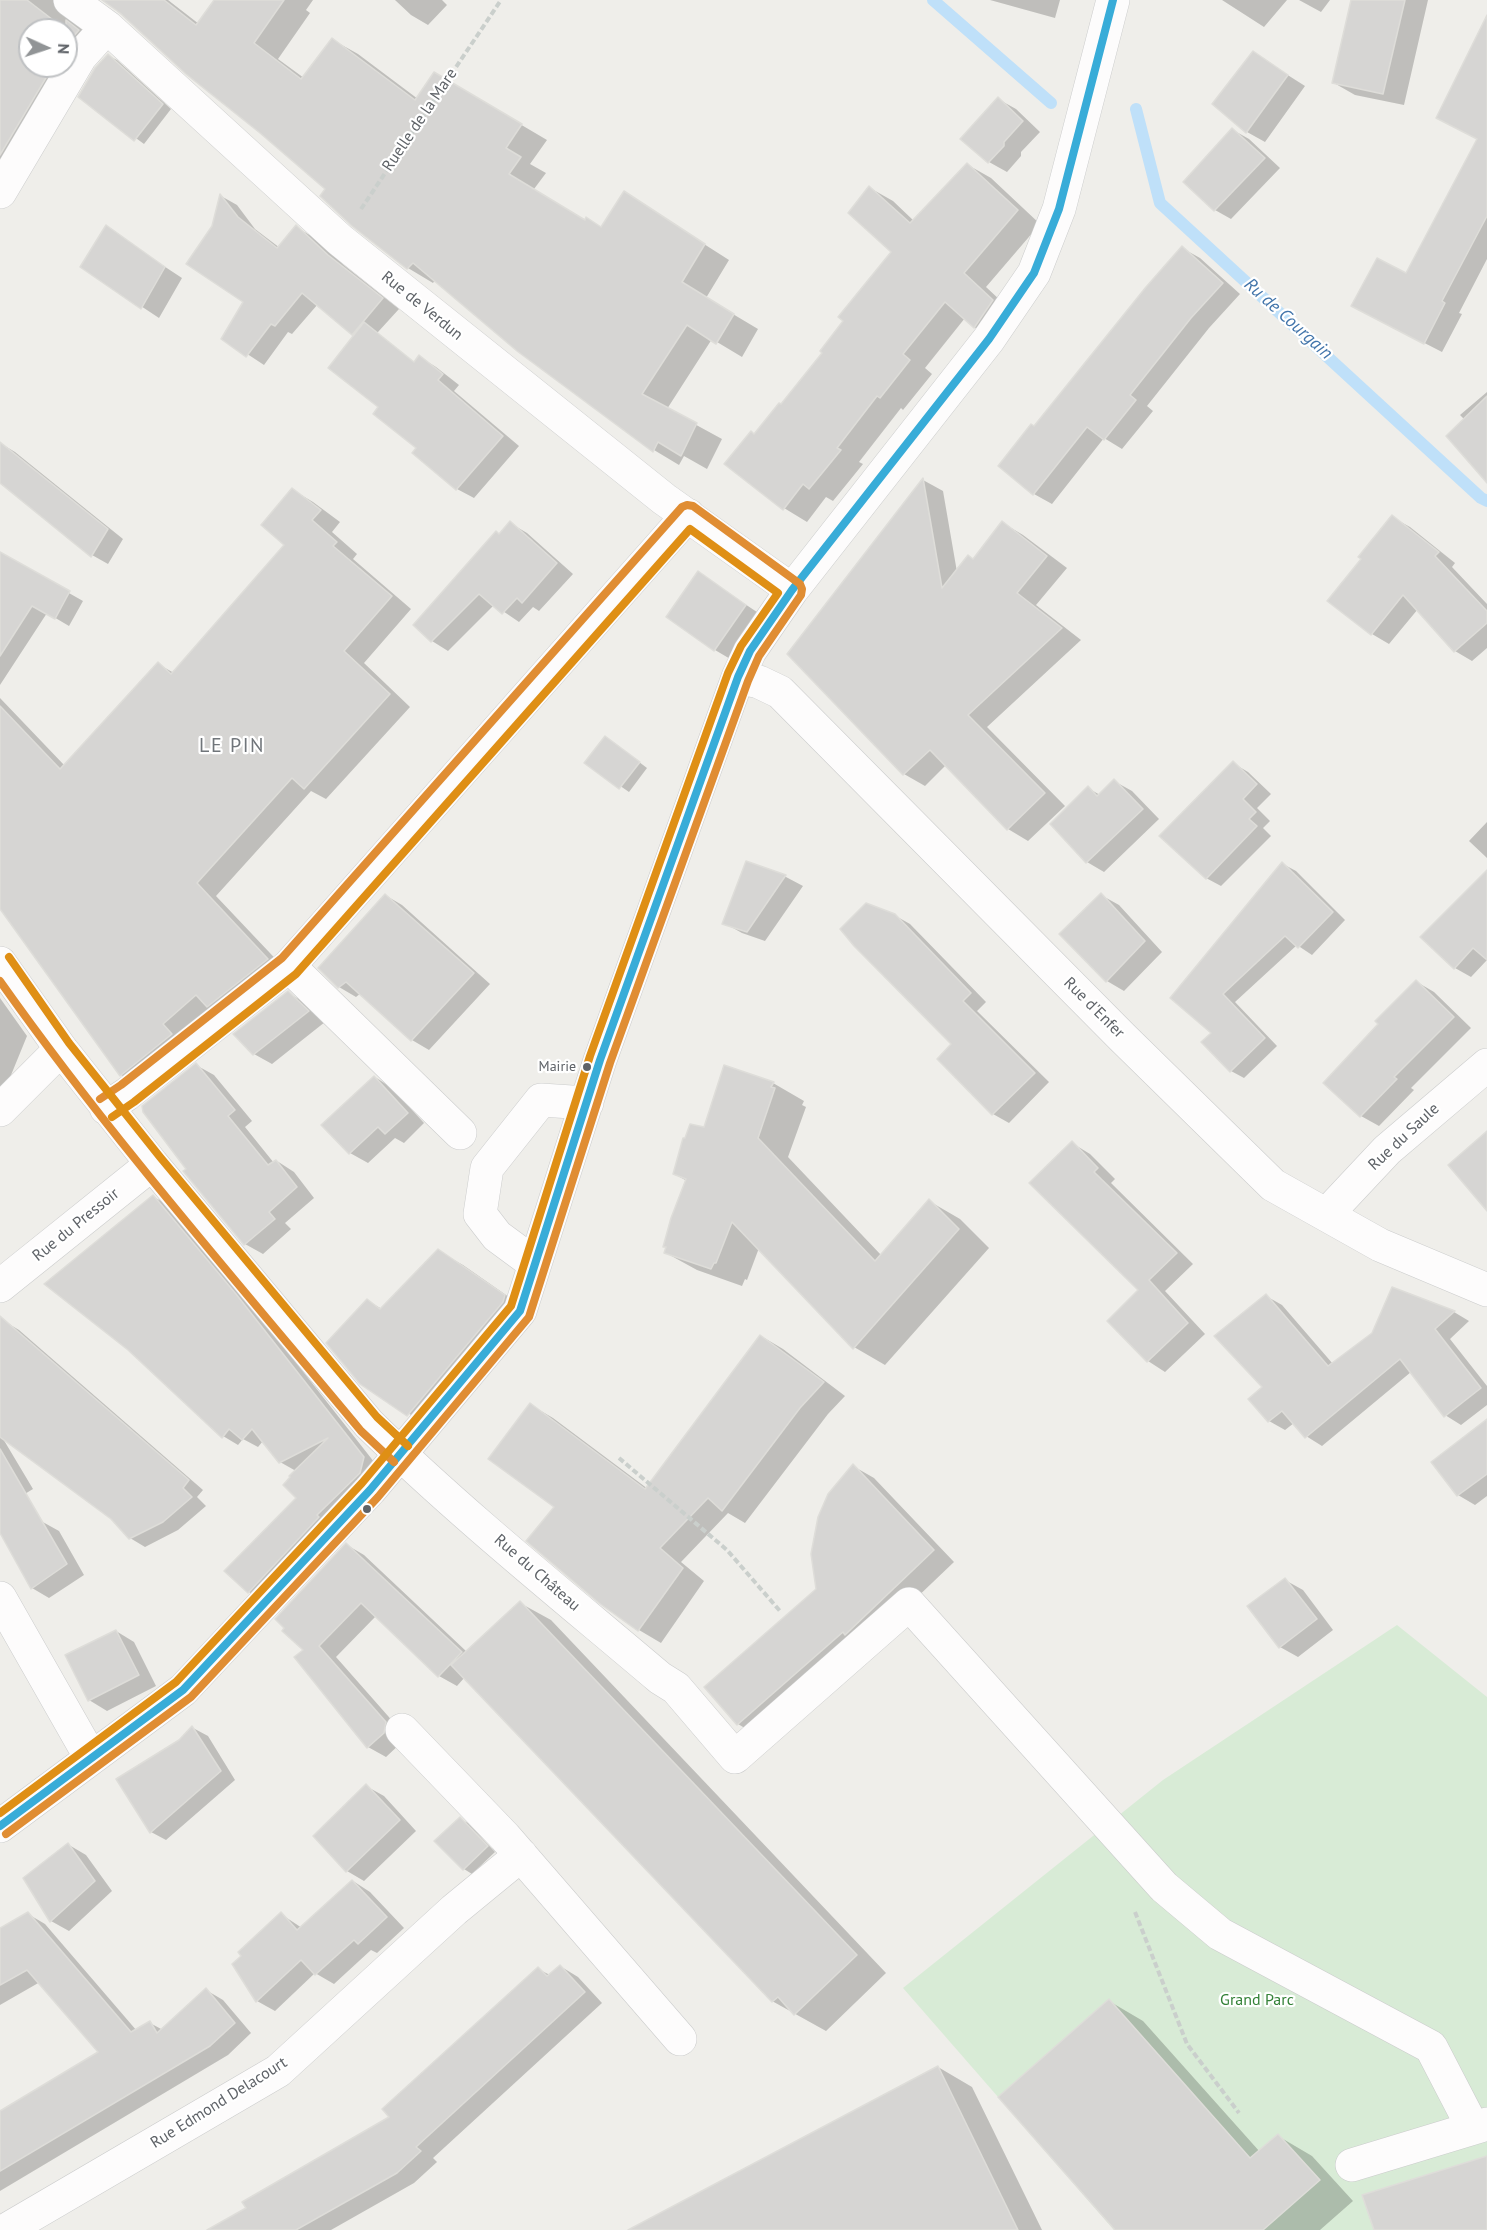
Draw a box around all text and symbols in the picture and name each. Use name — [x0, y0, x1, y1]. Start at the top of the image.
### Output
north arrow — [18, 18, 78, 78]
text: N — [54, 43, 74, 55]
street label: Ruelle de la Mare — [379, 65, 461, 175]
street label: Rue de Verdun — [377, 267, 467, 345]
water label: Ru de Courgain — [1239, 274, 1337, 364]
district label: LE PIN — [199, 734, 265, 758]
street label: Rue d'Enfer — [1060, 974, 1128, 1042]
place label: Mairie — [539, 1059, 576, 1075]
marker: Mairie — [581, 1061, 593, 1073]
street label: Rue du Saule — [1365, 1099, 1443, 1175]
street label: Rue du Pressoir — [29, 1184, 123, 1266]
unlabelled marker — [361, 1503, 373, 1515]
street label: Rue du Château — [490, 1530, 584, 1616]
park label: Grand Parc — [1220, 1990, 1294, 2010]
street label: Rue Edmond Delacourt — [147, 2053, 291, 2153]

